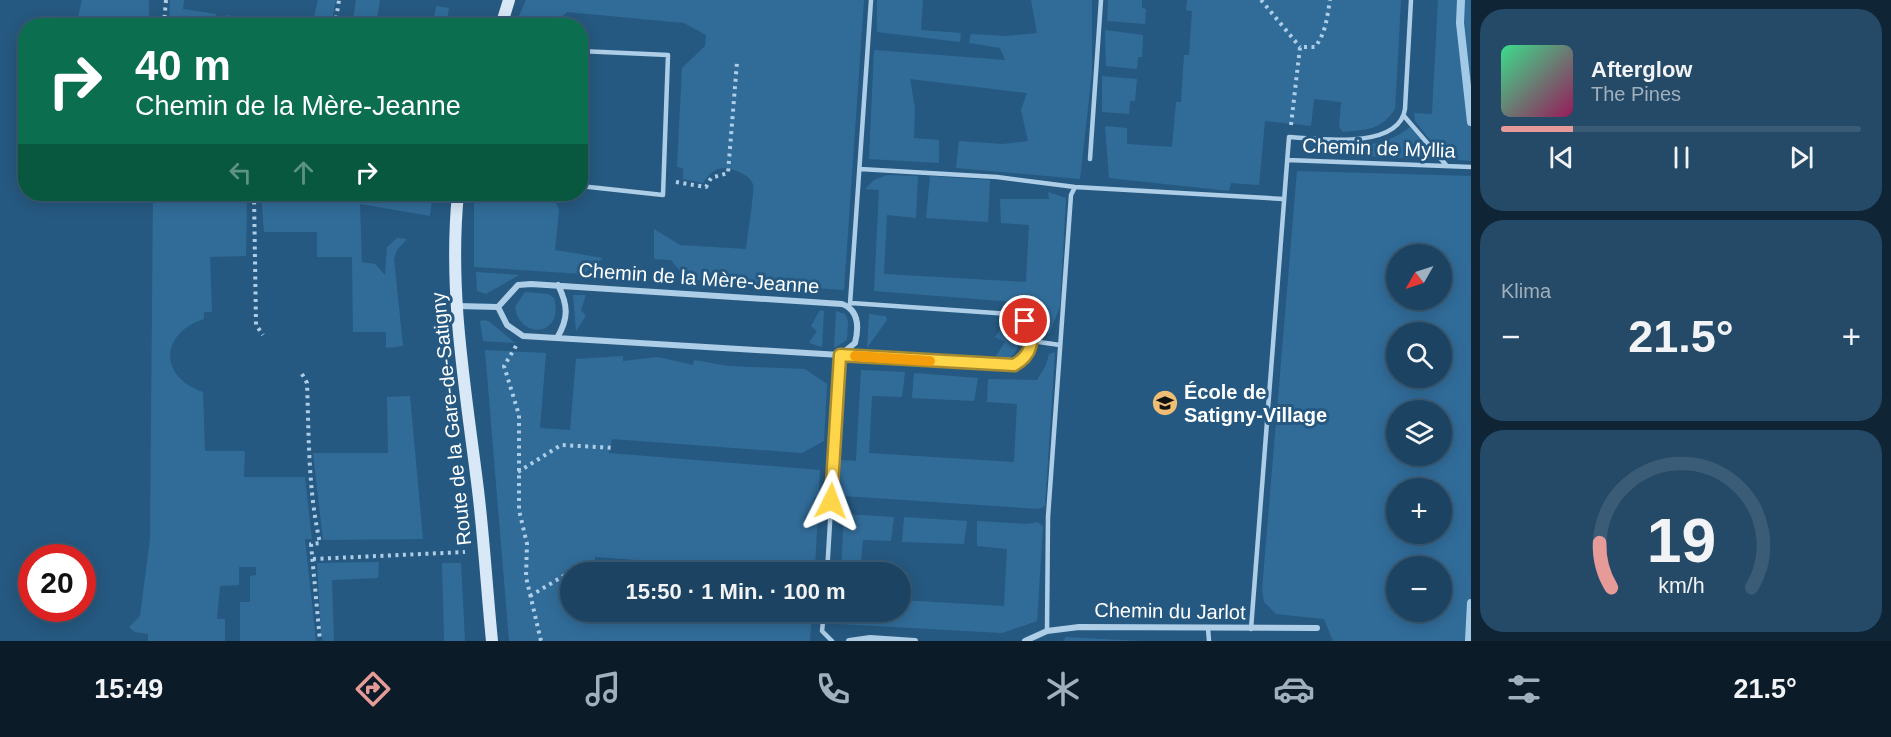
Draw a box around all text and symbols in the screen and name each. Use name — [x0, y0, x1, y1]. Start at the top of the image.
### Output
icon: right — [36, 42, 114, 120]
text: 40 m — [135, 42, 231, 89]
text: Afterglow — [1591, 57, 1692, 82]
text: The Pines — [1591, 83, 1681, 105]
text: Chemin de la Mère-Jeanne — [135, 91, 461, 121]
street label: Chemin de Myllia — [1302, 134, 1457, 162]
icon: previous — [1545, 141, 1578, 174]
icon: pause — [1665, 141, 1698, 174]
icon: next — [1785, 141, 1818, 174]
icon: left — [224, 156, 257, 189]
icon: ahead — [287, 156, 320, 189]
icon: right — [350, 156, 383, 189]
north arrow — [1386, 244, 1452, 310]
map controls — [1386, 244, 1452, 622]
street label: Chemin de la Mère-Jeanne — [578, 259, 820, 297]
text: Klima — [1501, 280, 1551, 302]
street label: Route de la Gare-de-Satigny — [427, 291, 475, 547]
pin — [999, 295, 1050, 346]
icon: arrive — [1008, 304, 1041, 337]
text: 21.5° — [1628, 311, 1734, 362]
text: − — [1501, 318, 1520, 355]
text: + — [1842, 318, 1861, 355]
button: search — [1386, 322, 1452, 388]
place label: École de Satigny-Village — [1184, 381, 1327, 426]
school or university icon: École de Satigny-Village — [1150, 388, 1180, 418]
button: layers — [1386, 400, 1452, 466]
position arrow — [799, 469, 863, 533]
button: + — [1386, 478, 1452, 544]
text: 19 — [1646, 506, 1716, 575]
speed limit sign: 20 — [18, 544, 96, 622]
button: − — [1386, 556, 1452, 622]
text: km/h — [1658, 575, 1704, 599]
text: 15:50 · 1 Min. · 100 m — [625, 579, 846, 604]
street label: Chemin du Jarlot — [1094, 599, 1246, 623]
icon: directions — [352, 668, 394, 710]
icon: music — [582, 668, 624, 710]
icon: phone — [812, 668, 854, 710]
icon: climate — [1042, 668, 1084, 710]
icon: car — [1273, 668, 1315, 710]
icon: filters — [1503, 668, 1545, 710]
text: 15:49 — [94, 674, 163, 704]
text: 21.5° — [1733, 674, 1797, 704]

